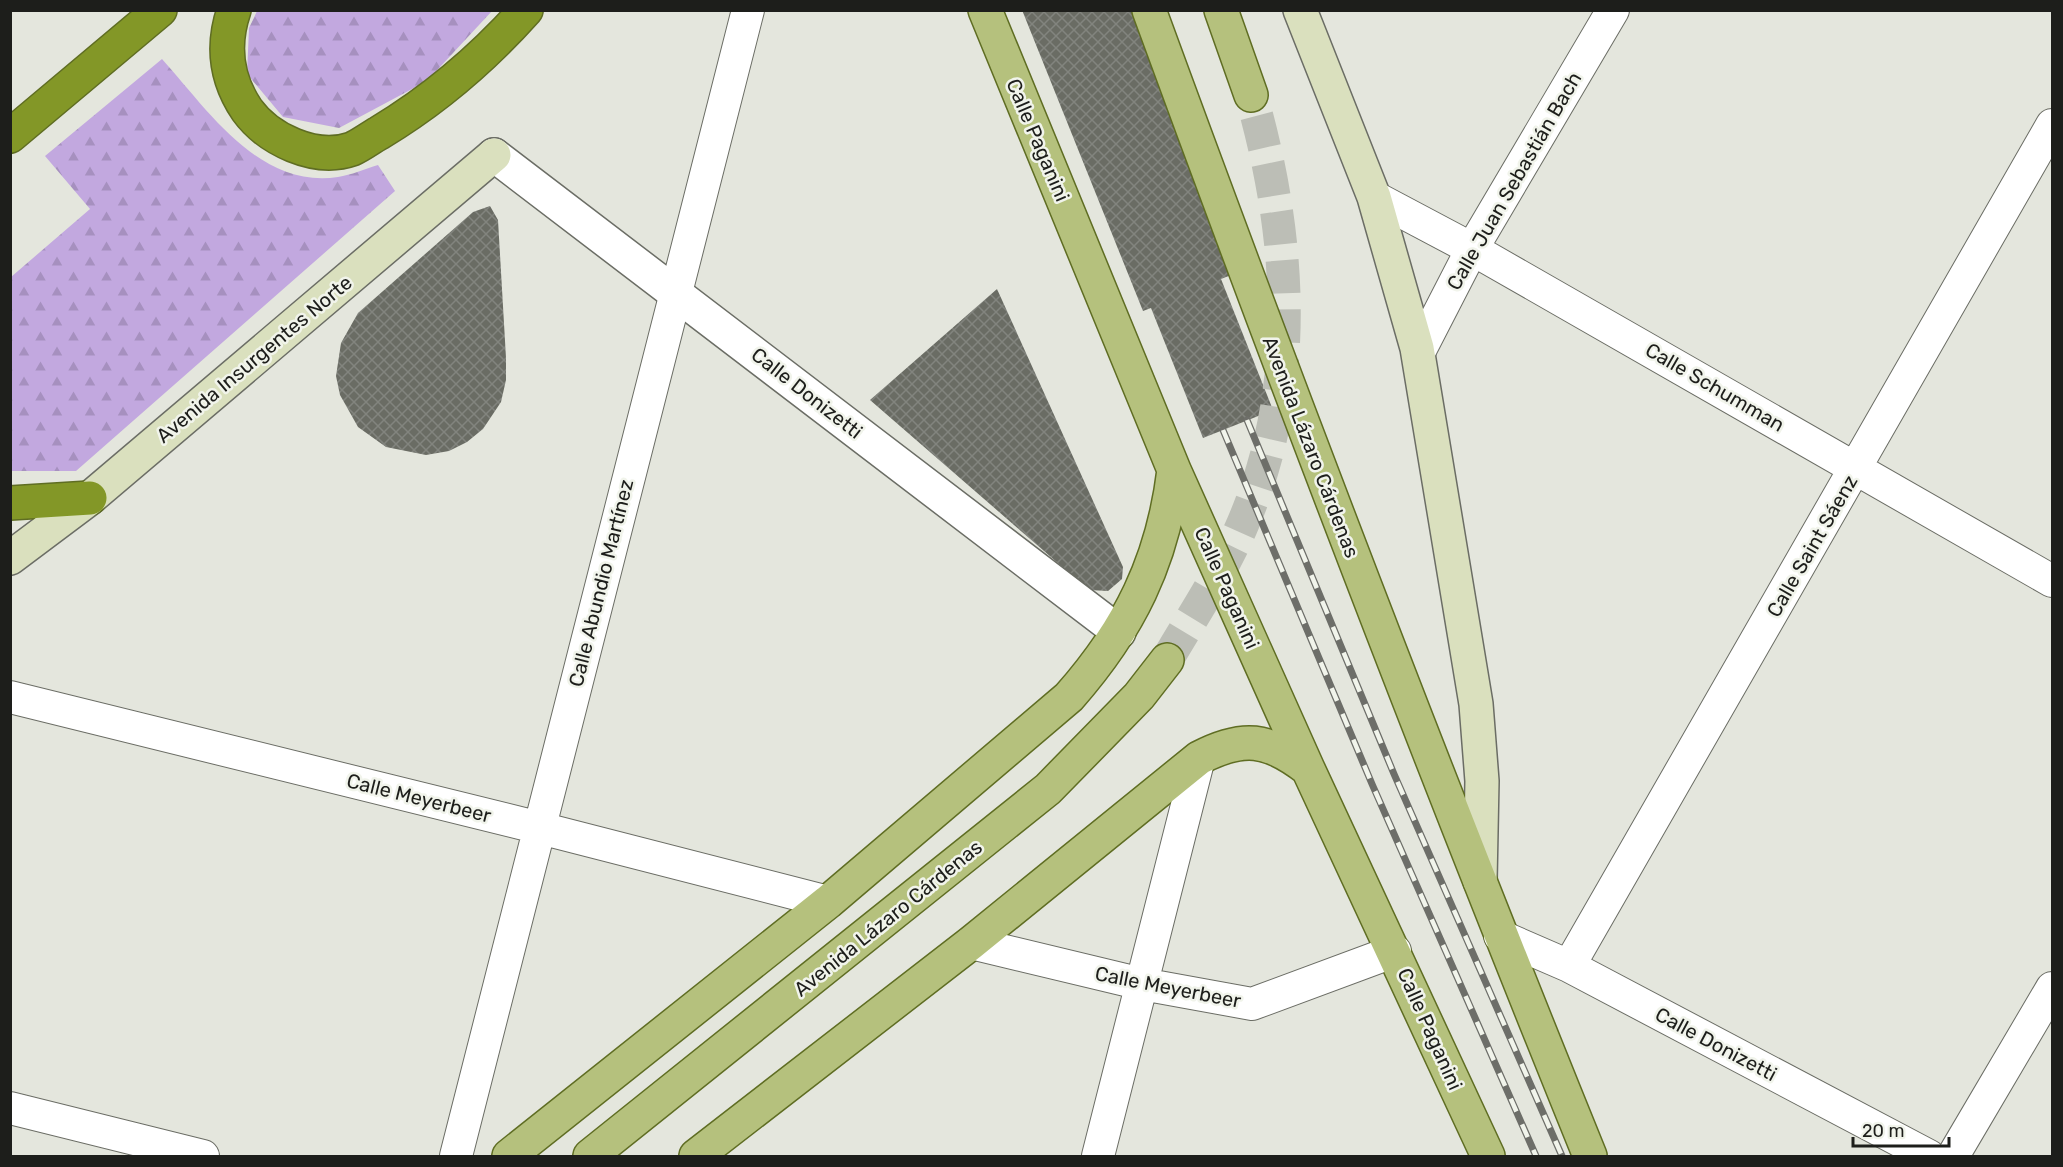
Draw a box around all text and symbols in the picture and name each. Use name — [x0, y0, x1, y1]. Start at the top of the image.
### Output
street label: Calle Juan Sebastián Bach — [1442, 68, 1586, 294]
street label: Calle Paganini — [1001, 75, 1075, 205]
street label: Avenida Insurgentes Norte — [151, 270, 357, 448]
street label: Avenida Lázaro Cárdenas — [1258, 333, 1364, 561]
street label: Calle Schumman — [1641, 337, 1789, 437]
street label: Calle Donizetti — [747, 342, 867, 444]
street label: Calle Saint Sáenz — [1762, 471, 1862, 621]
street label: Calle Abundio Martínez — [564, 477, 638, 689]
street label: Calle Paganini — [1189, 523, 1265, 653]
street label: Calle Meyerbeer — [344, 768, 494, 828]
street label: Avenida Lázaro Cárdenas — [789, 835, 987, 1001]
street label: Calle Meyerbeer — [1093, 961, 1243, 1013]
street label: Calle Paganini — [1392, 964, 1468, 1094]
street label: Calle Donizetti — [1651, 1002, 1781, 1086]
scale bar — [1853, 1110, 1949, 1148]
text: 20 m — [1862, 1120, 1904, 1142]

